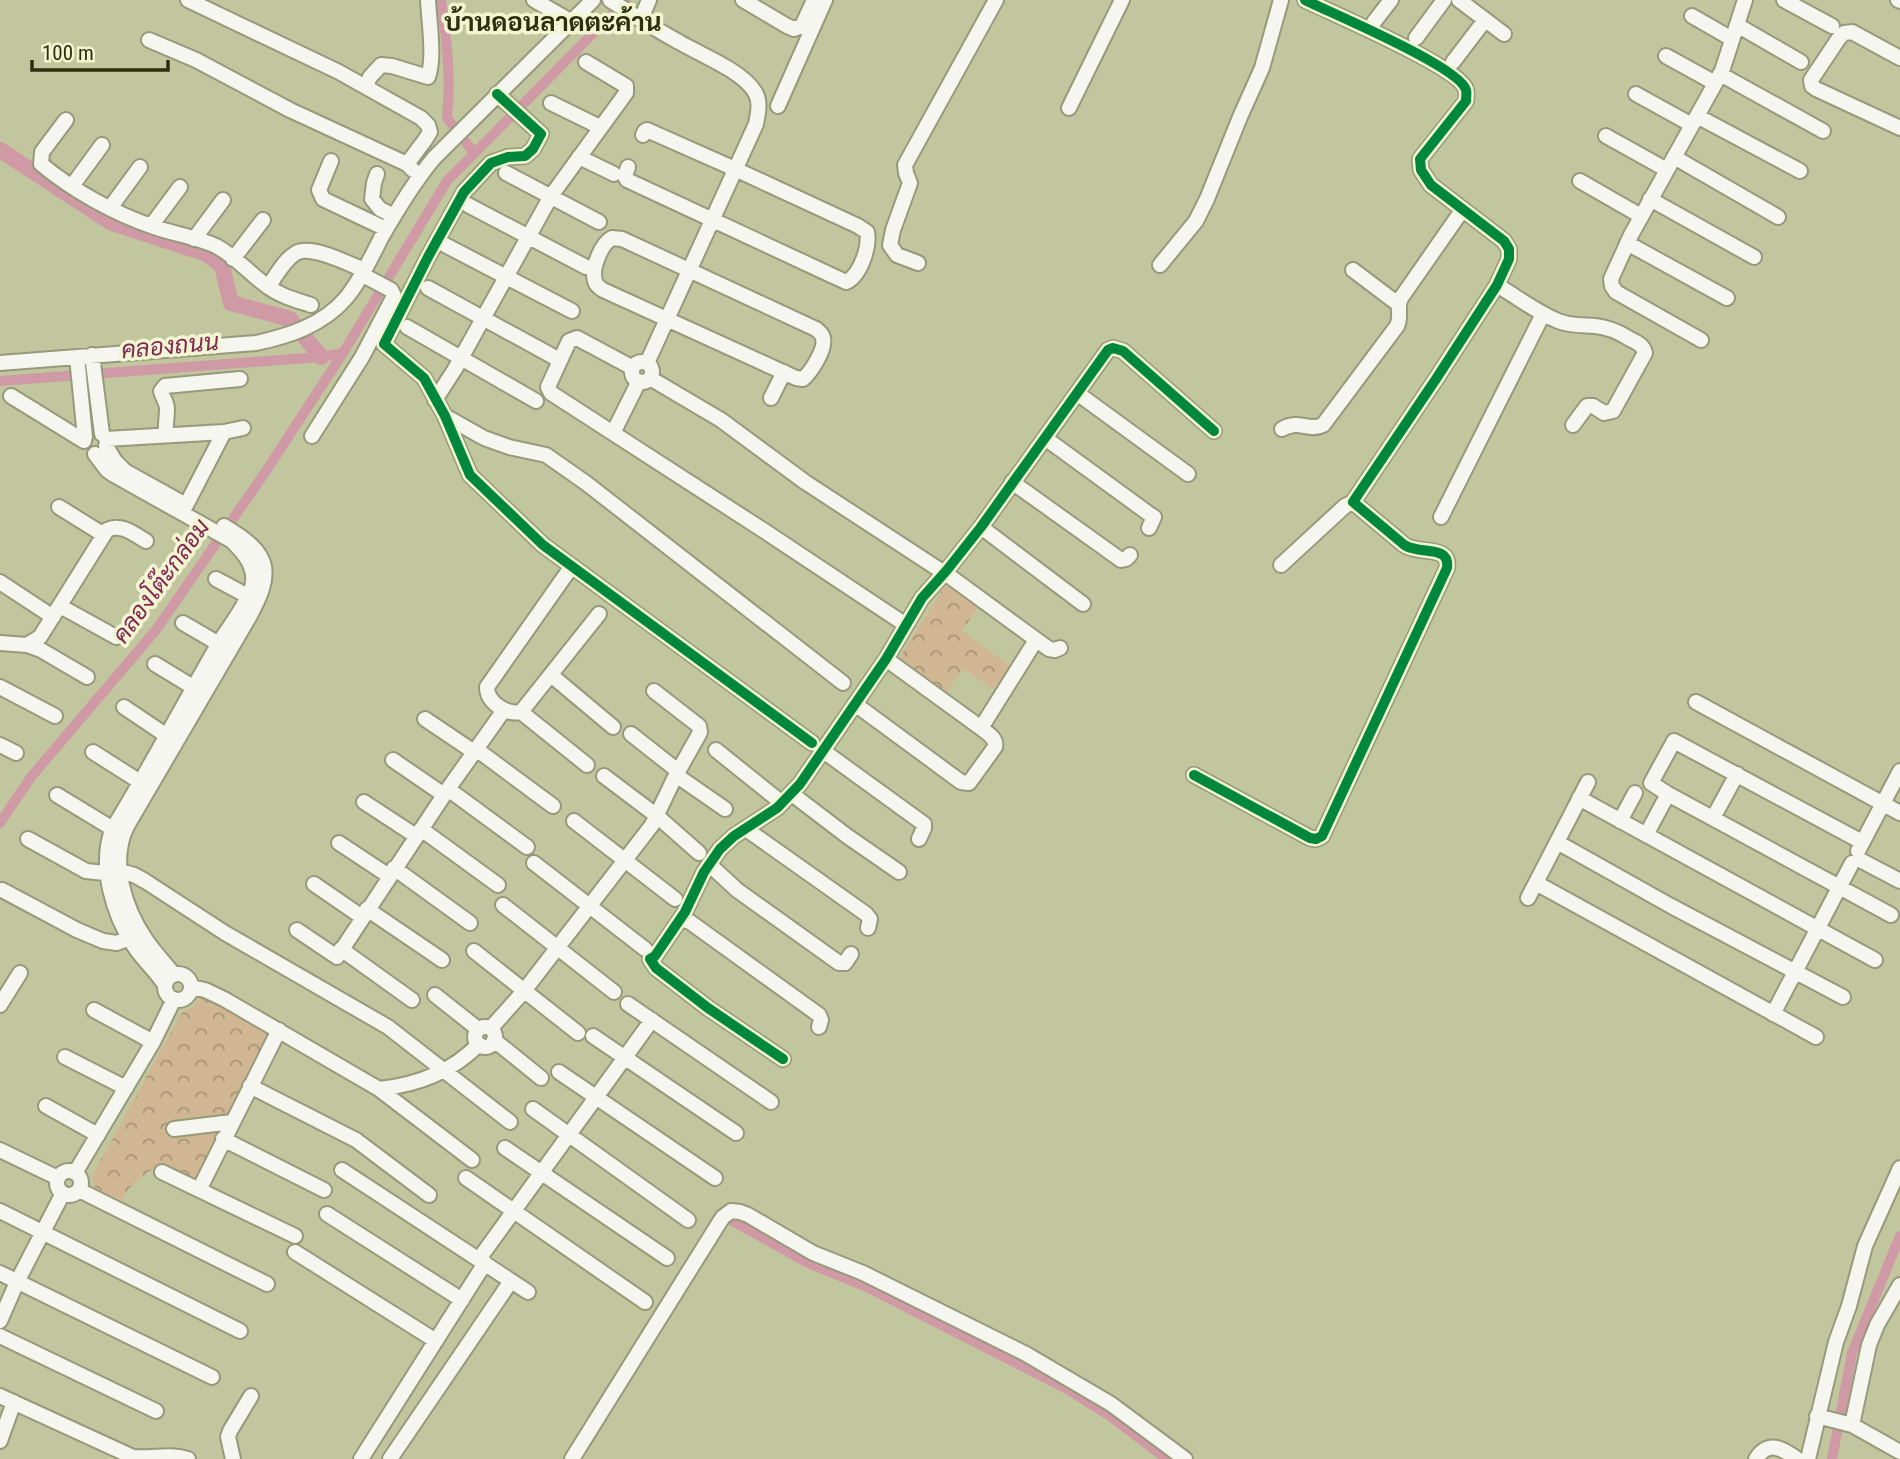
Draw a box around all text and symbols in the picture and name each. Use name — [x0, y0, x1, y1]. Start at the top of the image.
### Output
district label: บ้านดอนลาดตะค้าน — [444, 5, 662, 37]
scale bar — [32, 28, 168, 72]
text: 100 m — [42, 41, 94, 65]
water label: คลองถนน — [120, 328, 220, 364]
water label: คลองโต๊ะกล่อม — [105, 512, 216, 648]

